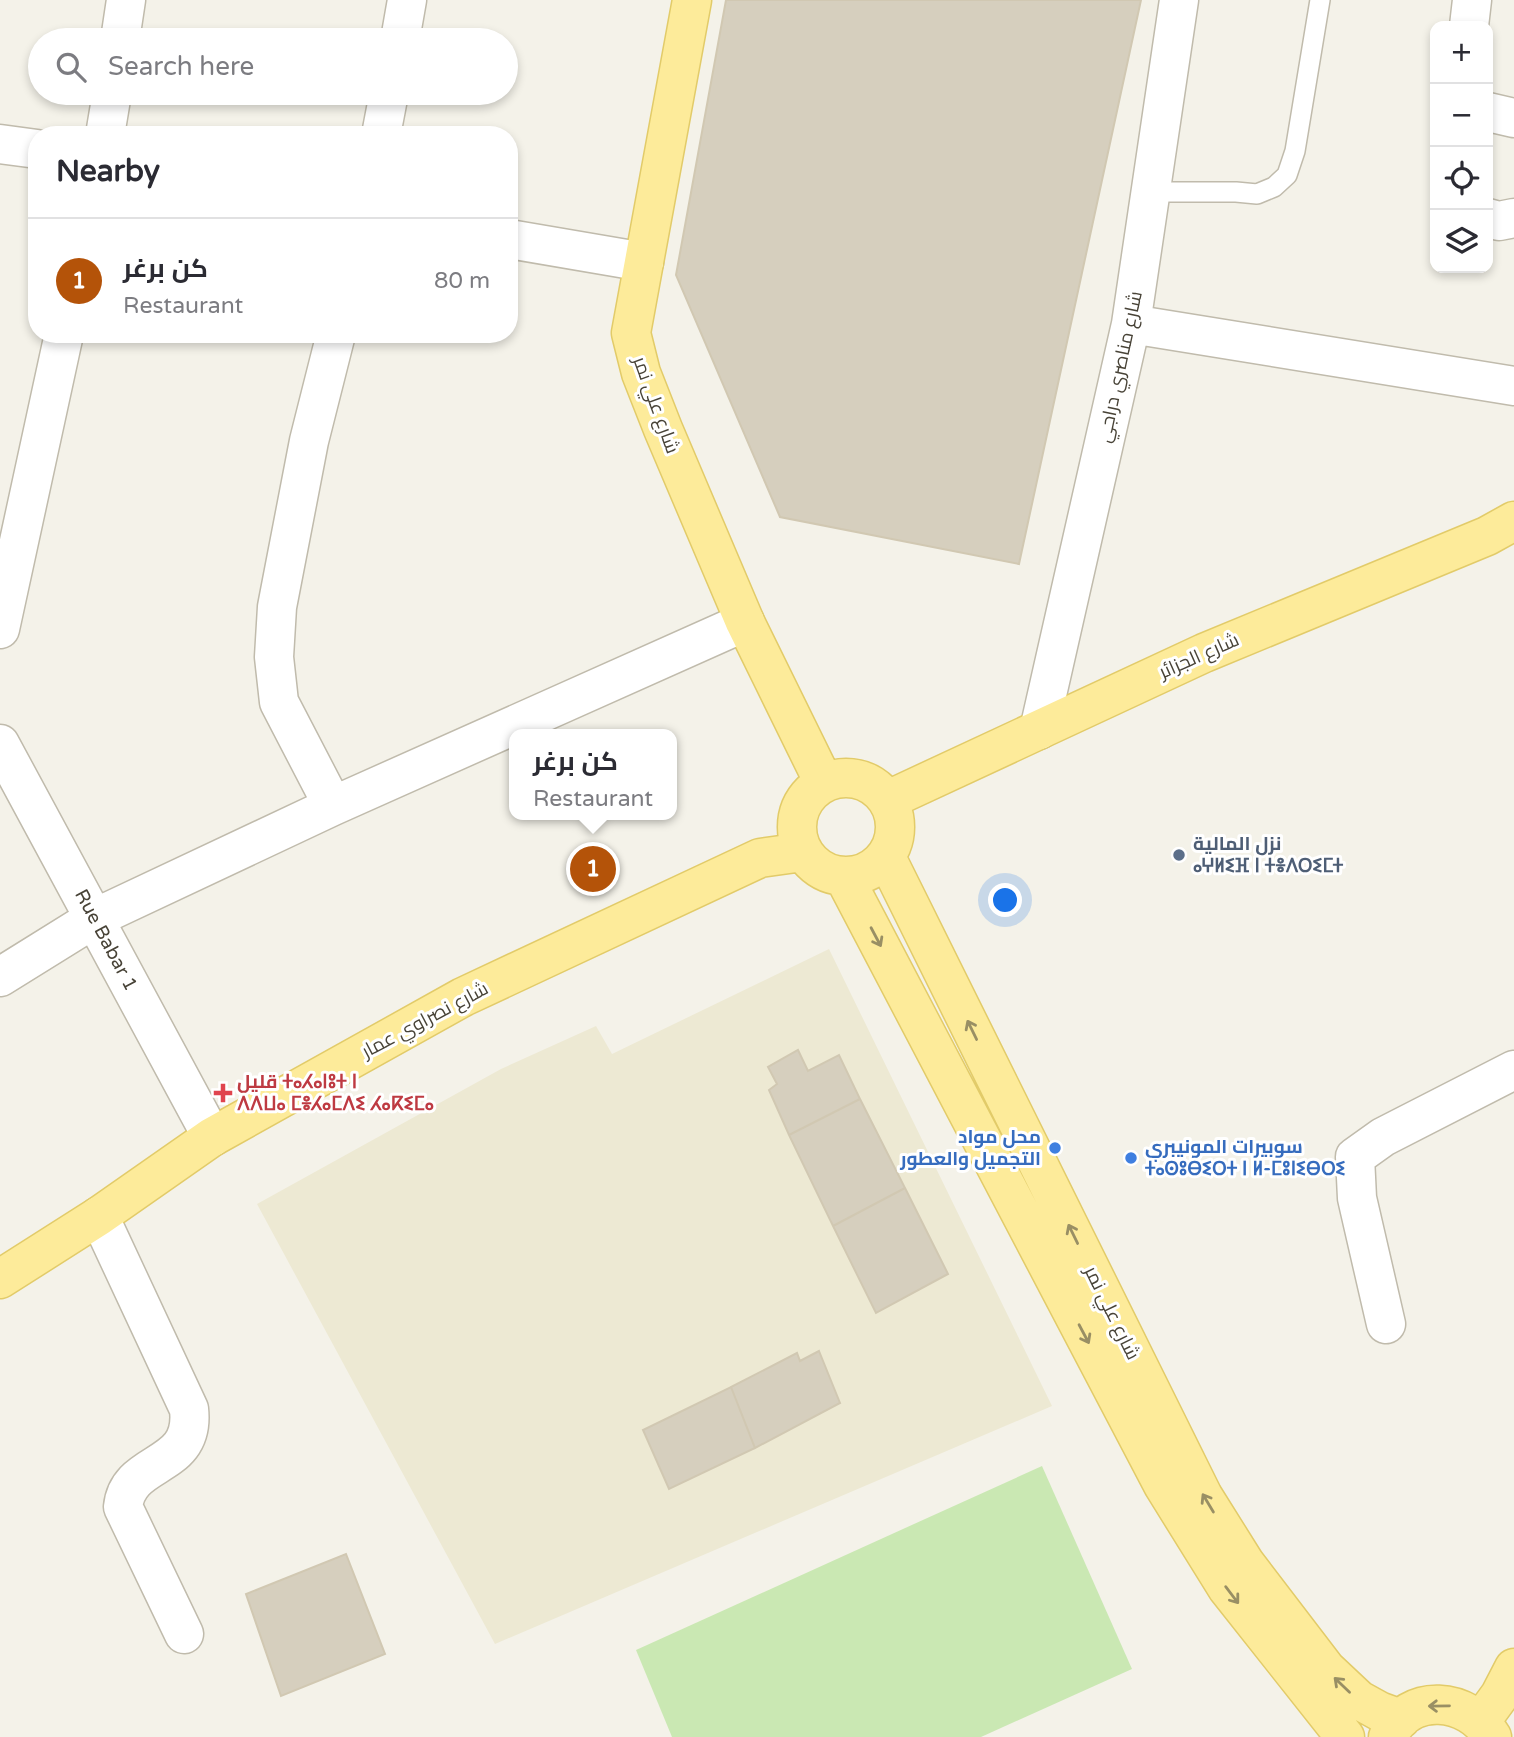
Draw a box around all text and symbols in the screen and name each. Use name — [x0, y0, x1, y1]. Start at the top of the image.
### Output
map controls — [1430, 21, 1493, 273]
button: + — [1430, 21, 1493, 84]
search box — [28, 28, 518, 105]
icon: search — [52, 48, 90, 86]
text: Search here — [108, 51, 254, 82]
button: − — [1430, 84, 1493, 147]
button: locate — [1430, 147, 1493, 210]
text: Nearby — [56, 153, 160, 190]
button: layers — [1430, 210, 1493, 273]
text: كن برغر — [123, 253, 208, 284]
text: 1 — [72, 267, 86, 295]
text: 80 m — [434, 267, 490, 295]
street label: شارع مناصري دراجي — [1093, 289, 1150, 445]
text: Restaurant — [123, 292, 243, 320]
street label: شارع علي نمر — [625, 353, 684, 457]
street label: شارع الجزائر — [1155, 629, 1243, 686]
popup — [509, 729, 677, 820]
text: كن برغر — [533, 746, 618, 777]
text: Restaurant — [533, 785, 653, 813]
place label: نزل المالية ⴰⵖⵍⵉⴼ ⵏ ⵜⴻⴷⵔⵉⵎⵜ — [1193, 833, 1344, 877]
pin: 1 — [570, 843, 616, 895]
marker: نزل المالية ⴰⵖⵍⵉⴼ ⵏ ⵜⴻⴷⵔⵉⵎⵜ — [1171, 847, 1187, 863]
your location — [988, 883, 1022, 917]
street label: Rue Babar 1 — [70, 886, 142, 994]
one-way arrow — [869, 926, 883, 947]
street label: شارع نصراوي عمار — [357, 977, 493, 1066]
one-way arrow — [964, 1020, 978, 1041]
place label: قليل ⵜⴰⵃⴰⵏⵓⵜ ⵏ ⴷⴷⵡⴰ ⵎⴻⵃⴰⵎⴷⵉ ⵃⴰⴽⵉⵎⴰ — [237, 1071, 434, 1115]
marker: قليل ⵜⴰⵃⴰⵏⵓⵜ ⵏ ⴷⴷⵡⴰ ⵎⴻⵃⴰⵎⴷⵉ ⵃⴰⴽⵉⵎⴰ — [215, 1085, 231, 1101]
place label: محل مواد التجميل والعطور — [899, 1126, 1041, 1170]
place label: سوبيرات المونيبري ⵜⴰⵙⵓⴱⵉⵔⵜ ⵏ ⵍ-ⵎⵓⵏⵉⴱⵔⵉ — [1145, 1136, 1346, 1180]
marker: محل مواد التجميل والعطور — [1047, 1140, 1063, 1156]
marker: سوبيرات المونيبري ⵜⴰⵙⵓⴱⵉⵔⵜ ⵏ ⵍ-ⵎⵓⵏⵉⴱⵔⵉ — [1123, 1150, 1139, 1166]
one-way arrow — [1065, 1224, 1079, 1245]
street label: شارع علي نمر — [1077, 1262, 1144, 1365]
one-way arrow — [1078, 1323, 1091, 1344]
one-way arrow — [1200, 1493, 1214, 1513]
one-way arrow — [1225, 1586, 1240, 1604]
one-way arrow — [1334, 1677, 1351, 1694]
one-way arrow — [1428, 1699, 1451, 1713]

